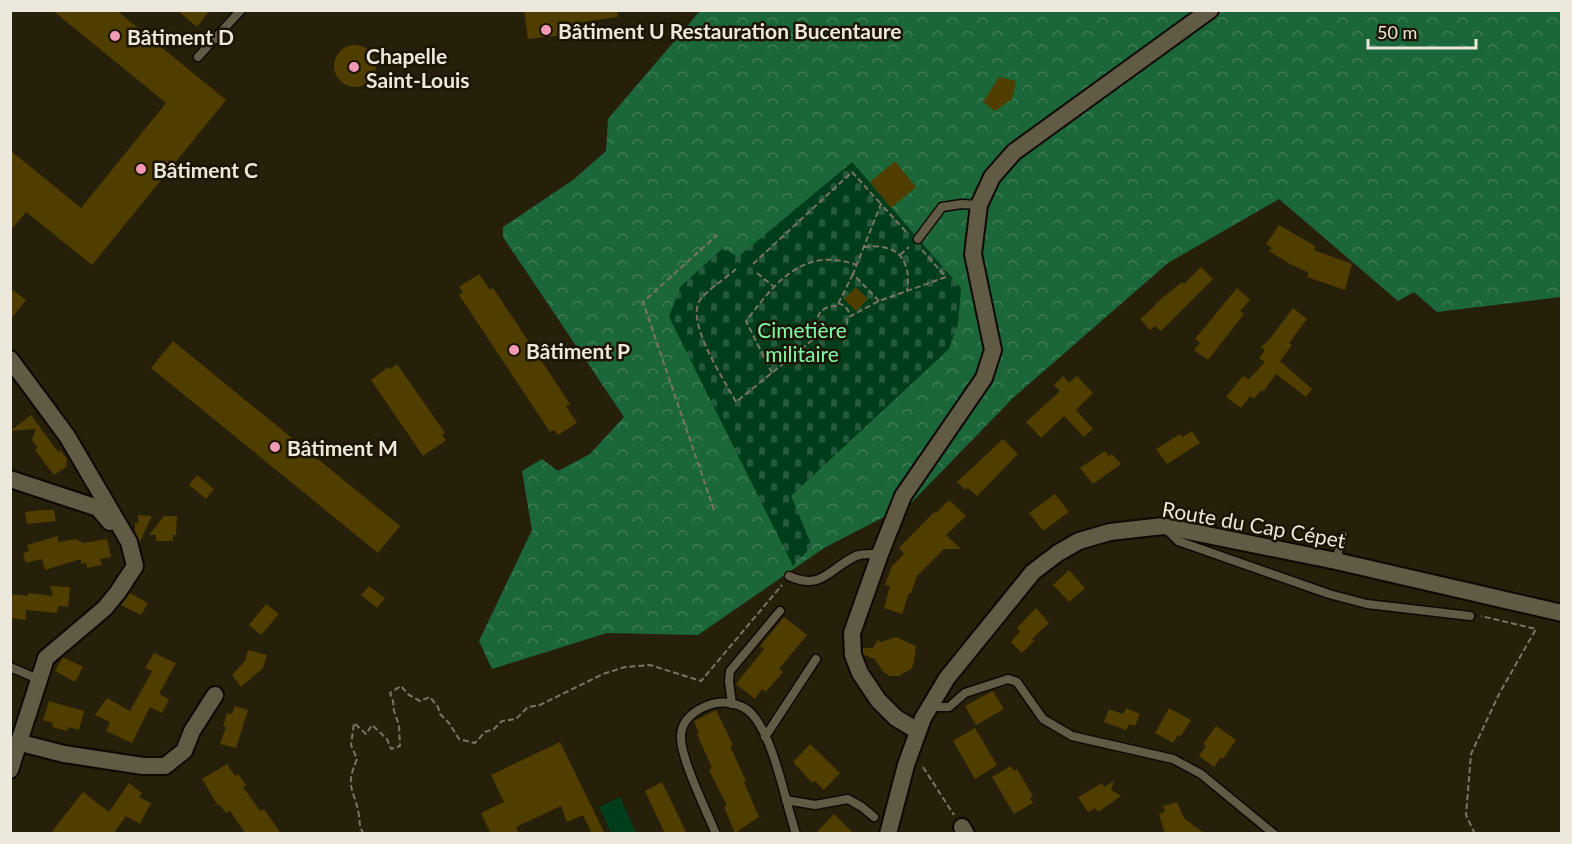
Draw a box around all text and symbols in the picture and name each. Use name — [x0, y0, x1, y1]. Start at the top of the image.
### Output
scale bar — [1368, 12, 1476, 50]
place label: Bâtiment U Restauration Bucentaure — [558, 18, 901, 43]
text: 50 m — [1377, 21, 1417, 43]
marker: Bâtiment U Restauration Bucentaure — [539, 23, 553, 37]
place label: Bâtiment D — [127, 24, 234, 49]
marker: Bâtiment D — [108, 29, 122, 43]
place label: Chapelle Saint-Louis — [366, 43, 470, 92]
marker: Chapelle Saint-Louis — [347, 60, 361, 74]
place label: Bâtiment C — [153, 157, 258, 182]
marker: Bâtiment C — [134, 162, 148, 176]
park label: Cimetière militaire — [757, 317, 847, 366]
place label: Bâtiment P — [526, 338, 630, 363]
marker: Bâtiment P — [507, 343, 521, 357]
place label: Bâtiment M — [287, 435, 398, 460]
marker: Bâtiment M — [268, 440, 282, 454]
street label: Route du Cap Cépet — [1160, 496, 1348, 553]

